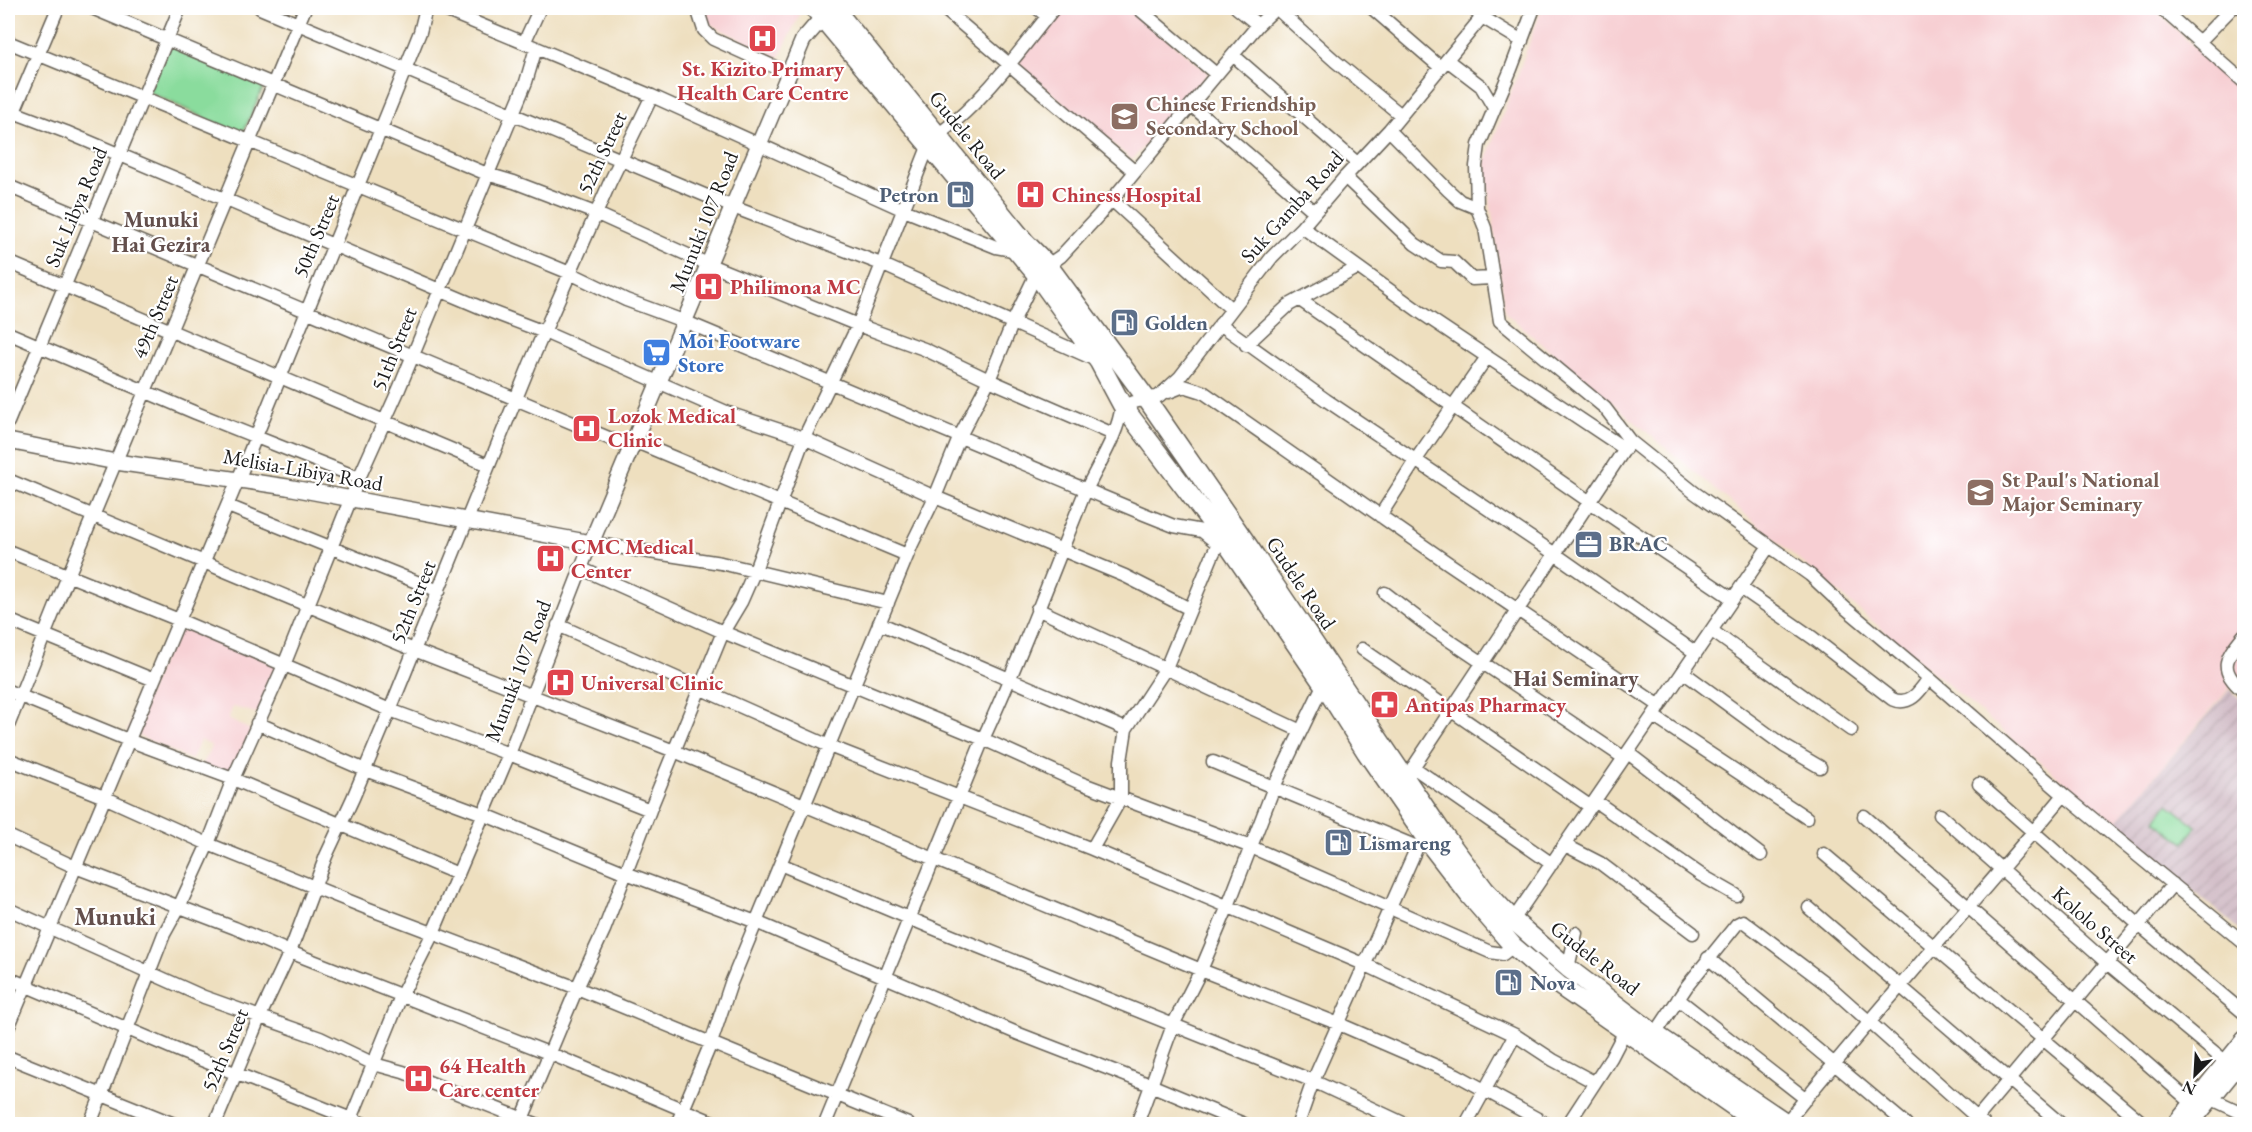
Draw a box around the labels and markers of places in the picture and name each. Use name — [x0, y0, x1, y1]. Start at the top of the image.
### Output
hospital icon: St. Kizito Primary Health Care Centre — [747, 22, 779, 54]
place label: St. Kizito Primary Health Care Centre — [677, 55, 849, 106]
place label: Chinese Friendship Secondary School — [1146, 90, 1317, 141]
school or university icon: Chinese Friendship Secondary School — [1109, 100, 1141, 132]
fuel station icon: Petron — [944, 179, 976, 211]
hospital icon: Chiness Hospital — [1015, 179, 1047, 211]
place label: Petron — [879, 181, 939, 208]
place label: Chiness Hospital — [1052, 181, 1201, 208]
hospital icon: Philimona MC — [693, 271, 725, 303]
place label: Philimona MC — [730, 273, 861, 300]
fuel station icon: Golden — [1108, 307, 1140, 339]
place label: Golden — [1145, 309, 1208, 336]
place label: Moi Footware Store — [678, 327, 800, 378]
supermarket icon: Moi Footware Store — [641, 337, 673, 369]
place label: Lozok Medical Clinic — [608, 402, 736, 453]
hospital icon: Lozok Medical Clinic — [571, 412, 603, 444]
place label: St Paul's National Major Seminary — [2002, 466, 2159, 517]
school or university icon: St Paul's National Major Seminary — [1965, 476, 1997, 508]
office icon: BRAC — [1572, 528, 1604, 560]
place label: BRAC — [1609, 530, 1668, 557]
place label: CMC Medical Center — [571, 533, 694, 584]
hospital icon: CMC Medical Center — [534, 543, 566, 575]
hospital icon: Universal Clinic — [544, 667, 576, 699]
place label: Universal Clinic — [581, 669, 724, 696]
pharmacy icon: Antipas Pharmacy — [1368, 689, 1400, 721]
place label: Antipas Pharmacy — [1404, 691, 1567, 718]
fuel station icon: Lismareng — [1322, 827, 1354, 859]
place label: Lismareng — [1359, 829, 1451, 856]
fuel station icon: Nova — [1493, 967, 1525, 999]
place label: Nova — [1530, 969, 1576, 996]
place label: 64 Health Care center — [439, 1052, 539, 1103]
hospital icon: 64 Health Care center — [402, 1062, 434, 1094]

